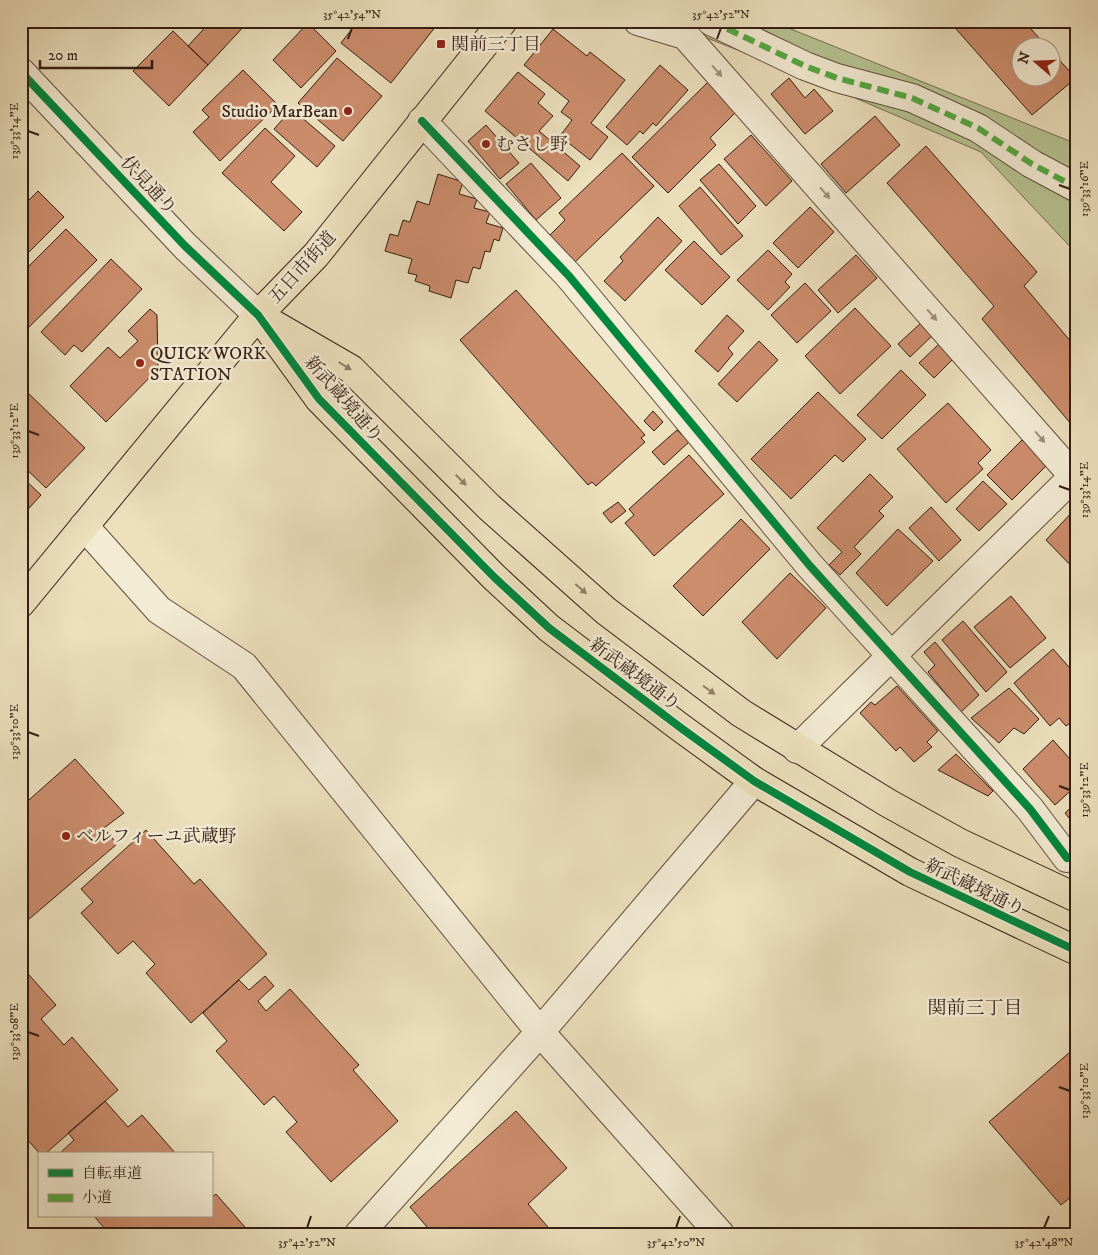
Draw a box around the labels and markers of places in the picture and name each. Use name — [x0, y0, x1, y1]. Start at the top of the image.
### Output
place label: 関前三丁目 — [451, 34, 541, 56]
marker: 関前三丁目 — [435, 38, 447, 50]
place label: Studio MarBean — [221, 101, 339, 123]
marker: Studio MarBean — [342, 105, 354, 117]
place label: むさし野 — [496, 134, 568, 156]
marker: むさし野 — [480, 138, 492, 150]
place label: QUICK WORK STATION — [150, 343, 267, 386]
marker: QUICK WORK STATION — [134, 357, 146, 369]
place label: ベルフィーユ武蔵野 — [76, 826, 237, 848]
marker: ベルフィーユ武蔵野 — [60, 830, 72, 842]

